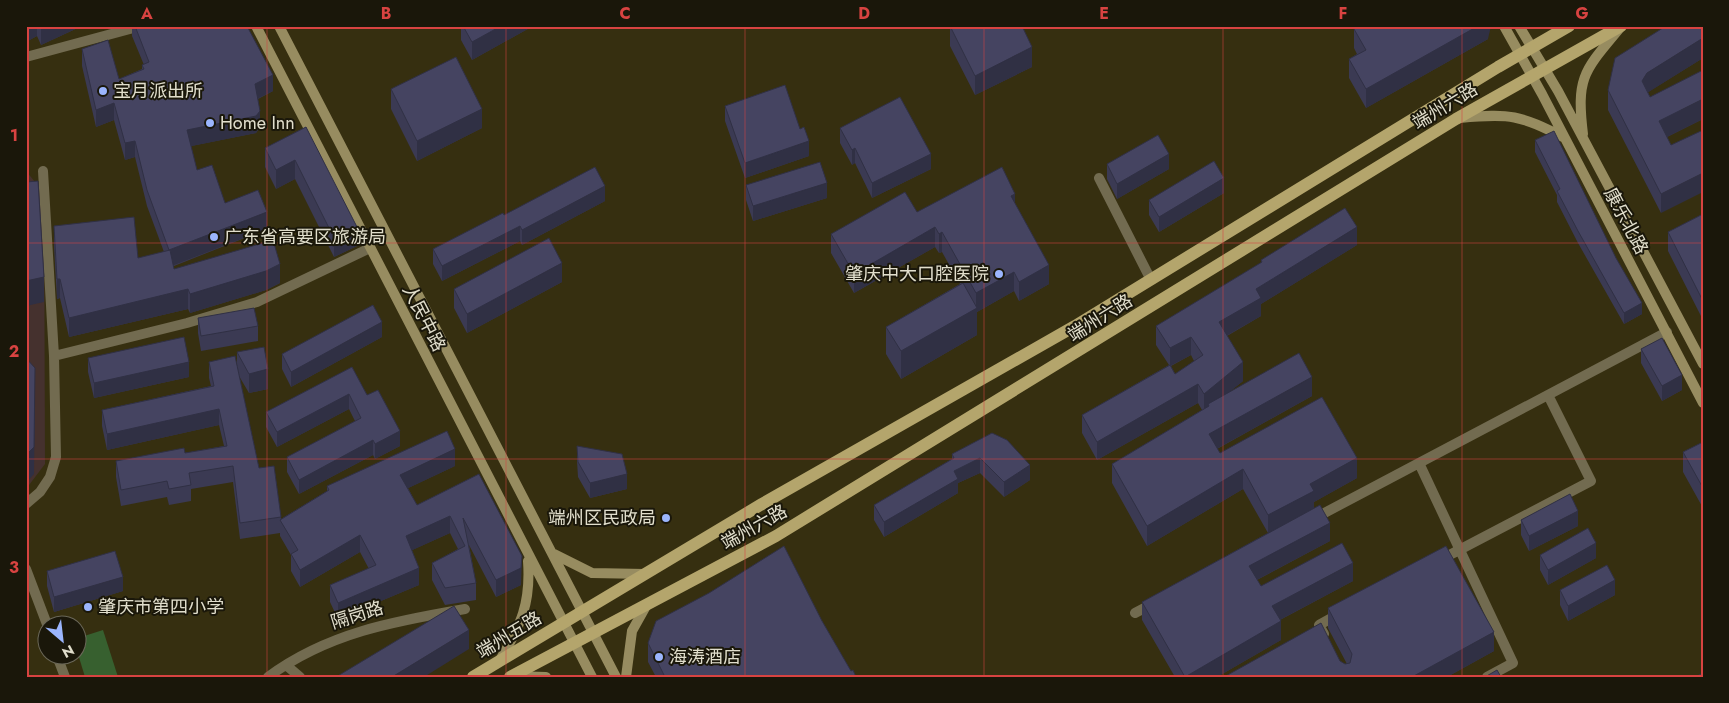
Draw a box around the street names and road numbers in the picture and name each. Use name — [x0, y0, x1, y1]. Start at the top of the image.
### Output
street label: 端州六路 — [1407, 76, 1483, 136]
street label: 康乐北路 — [1598, 183, 1654, 259]
street label: 人民中路 — [396, 280, 452, 356]
street label: 端州六路 — [1063, 288, 1137, 348]
street label: 端州六路 — [716, 498, 792, 556]
street label: 隔岗路 — [327, 595, 387, 635]
street label: 端州五路 — [471, 605, 547, 665]

